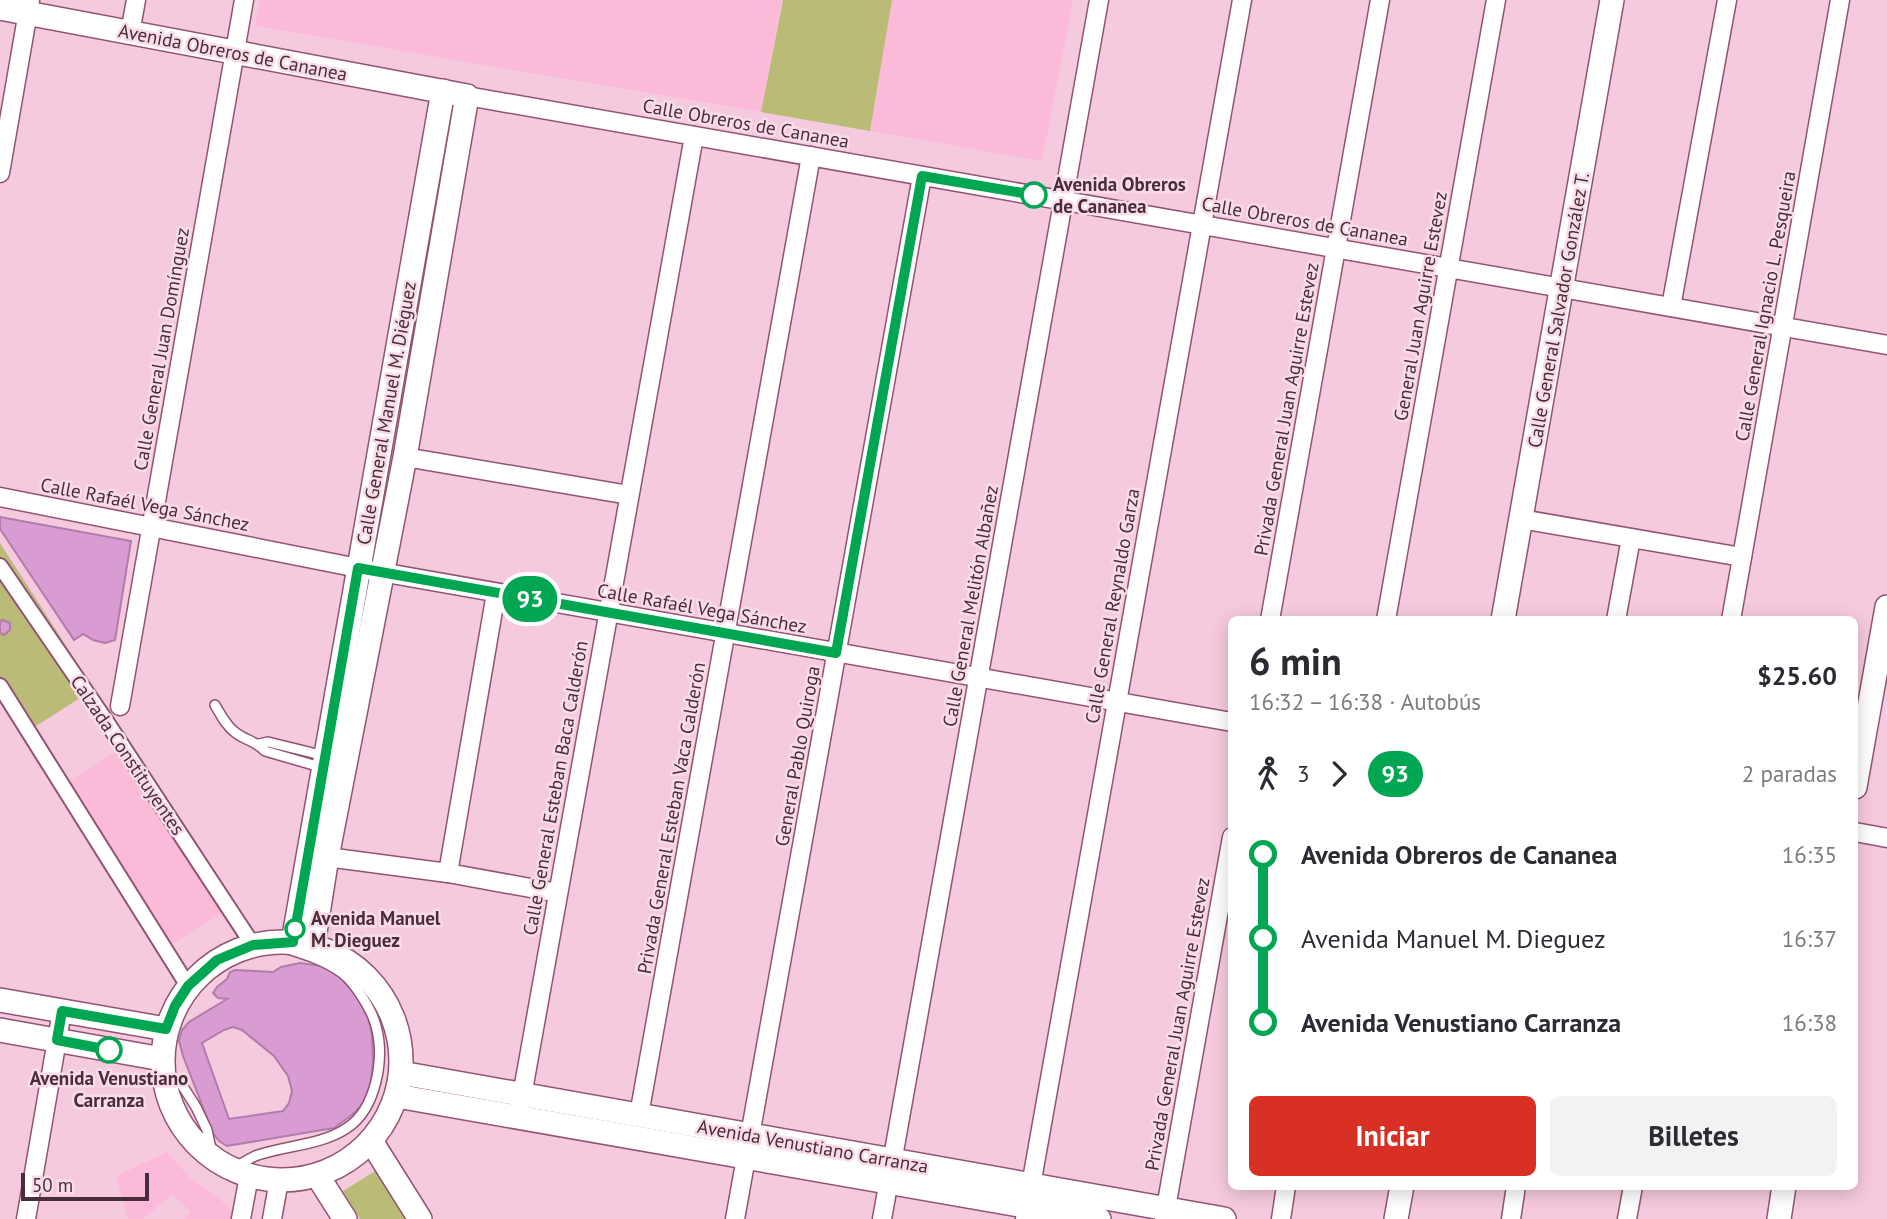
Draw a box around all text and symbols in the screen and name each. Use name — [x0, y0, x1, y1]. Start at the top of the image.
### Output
street label: Avenida Obreros de Cananea — [117, 18, 349, 86]
street label: Calle Obreros de Cananea — [641, 93, 851, 153]
street label: Calle General Ignacio L. Pesqueira — [1729, 169, 1801, 443]
street label: Calle General Salvador González T. — [1522, 170, 1594, 450]
place label: Avenida Obreros de Cananea — [1053, 172, 1186, 218]
marker: Avenida Obreros de Cananea — [1021, 182, 1047, 208]
street label: General Juan Aguirre Estevez — [1388, 189, 1452, 423]
street label: Calle Obreros de Cananea — [1200, 191, 1410, 251]
street label: Calle General Juan Domínguez — [128, 226, 194, 472]
street label: Privada General Juan Aguirre Estevez — [1248, 261, 1324, 557]
street label: Calle General Manuel M. Diéguez — [351, 279, 421, 547]
street label: Calle Rafaél Vega Sánchez — [39, 472, 251, 536]
street label: Calle General Melitón Albañez — [937, 483, 1003, 729]
street label: Calle General Reynaldo Garza — [1079, 487, 1145, 725]
line badge: 93 — [498, 576, 562, 622]
street label: Calle Rafaél Vega Sánchez — [595, 578, 809, 638]
text: 93 — [516, 583, 544, 614]
text: 6 min — [1249, 636, 1342, 685]
street label: Calle General Esteban Baca Calderón — [517, 639, 593, 937]
text: $25.60 — [1757, 659, 1837, 692]
street label: Privada General Esteban Vaca Calderón — [632, 660, 710, 976]
street label: General Pablo Quiroga — [769, 664, 825, 848]
street label: Calzada Constituyentes — [66, 670, 190, 840]
text: 16:32 – 16:38 · Autobús — [1249, 687, 1481, 716]
icon: walk — [1249, 755, 1287, 793]
icon: forward — [1320, 755, 1358, 793]
text: 93 — [1382, 758, 1409, 789]
text: 3 — [1297, 759, 1310, 788]
text: 2 paradas — [1742, 759, 1837, 788]
text: Avenida Obreros de Cananea — [1301, 838, 1617, 871]
text: 16:35 — [1782, 840, 1837, 869]
street label: Privada General Juan Aguirre Estevez — [1139, 876, 1215, 1172]
place label: Avenida Manuel M. Dieguez — [311, 906, 441, 952]
marker: Avenida Manuel M. Dieguez — [285, 919, 305, 939]
text: Avenida Manuel M. Dieguez — [1301, 922, 1606, 955]
text: 16:37 — [1782, 924, 1837, 953]
text: Avenida Venustiano Carranza — [1301, 1006, 1621, 1039]
text: 16:38 — [1782, 1008, 1837, 1037]
marker: Avenida Venustiano Carranza — [96, 1037, 122, 1063]
place label: Avenida Venustiano Carranza — [30, 1066, 188, 1112]
button: Iniciar — [1249, 1096, 1536, 1176]
button: Billetes — [1550, 1096, 1837, 1176]
street label: Avenida Venustiano Carranza — [696, 1114, 930, 1178]
scale bar — [21, 1170, 149, 1202]
text: 50 m — [32, 1173, 73, 1197]

